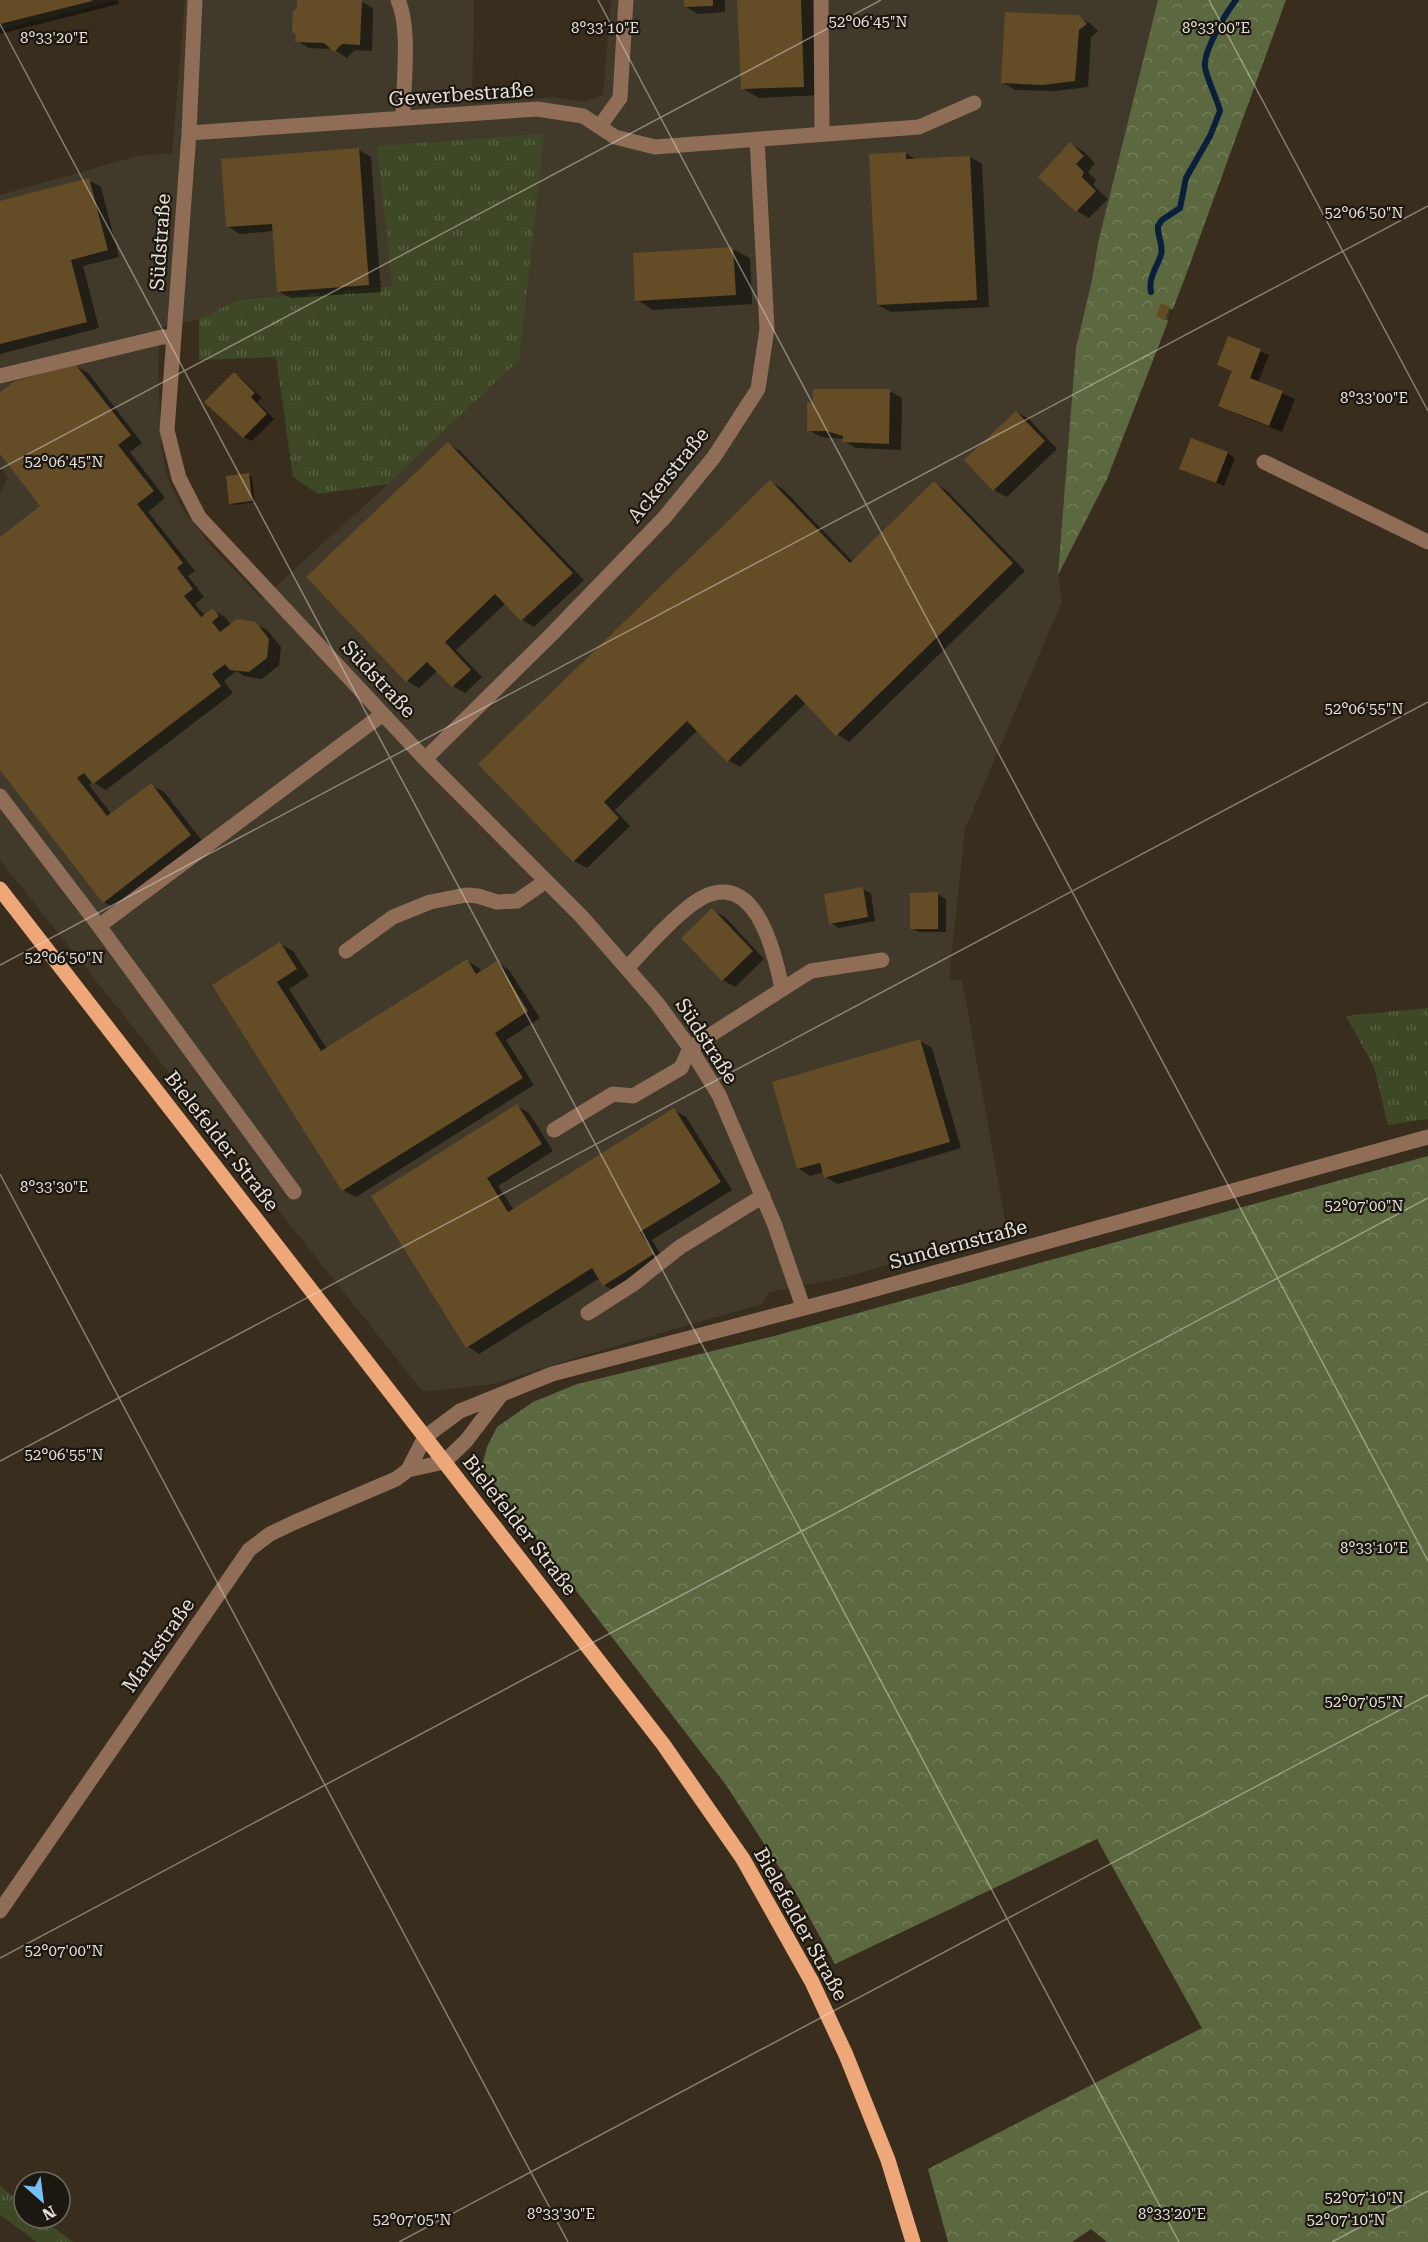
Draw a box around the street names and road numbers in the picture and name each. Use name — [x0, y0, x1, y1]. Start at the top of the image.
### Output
street label: Gewerbestraße — [388, 77, 534, 111]
street label: Südstraße — [145, 193, 175, 291]
street label: Ackerstraße — [622, 422, 714, 528]
street label: Südstraße — [337, 635, 421, 723]
street label: Südstraße — [671, 994, 743, 1088]
street label: Bielefelder Straße — [160, 1066, 284, 1216]
street label: Sundernstraße — [886, 1214, 1030, 1274]
street label: Bielefelder Straße — [458, 1450, 582, 1600]
street label: Markstraße — [117, 1593, 199, 1697]
street label: Bielefelder Straße — [749, 1843, 853, 2005]

